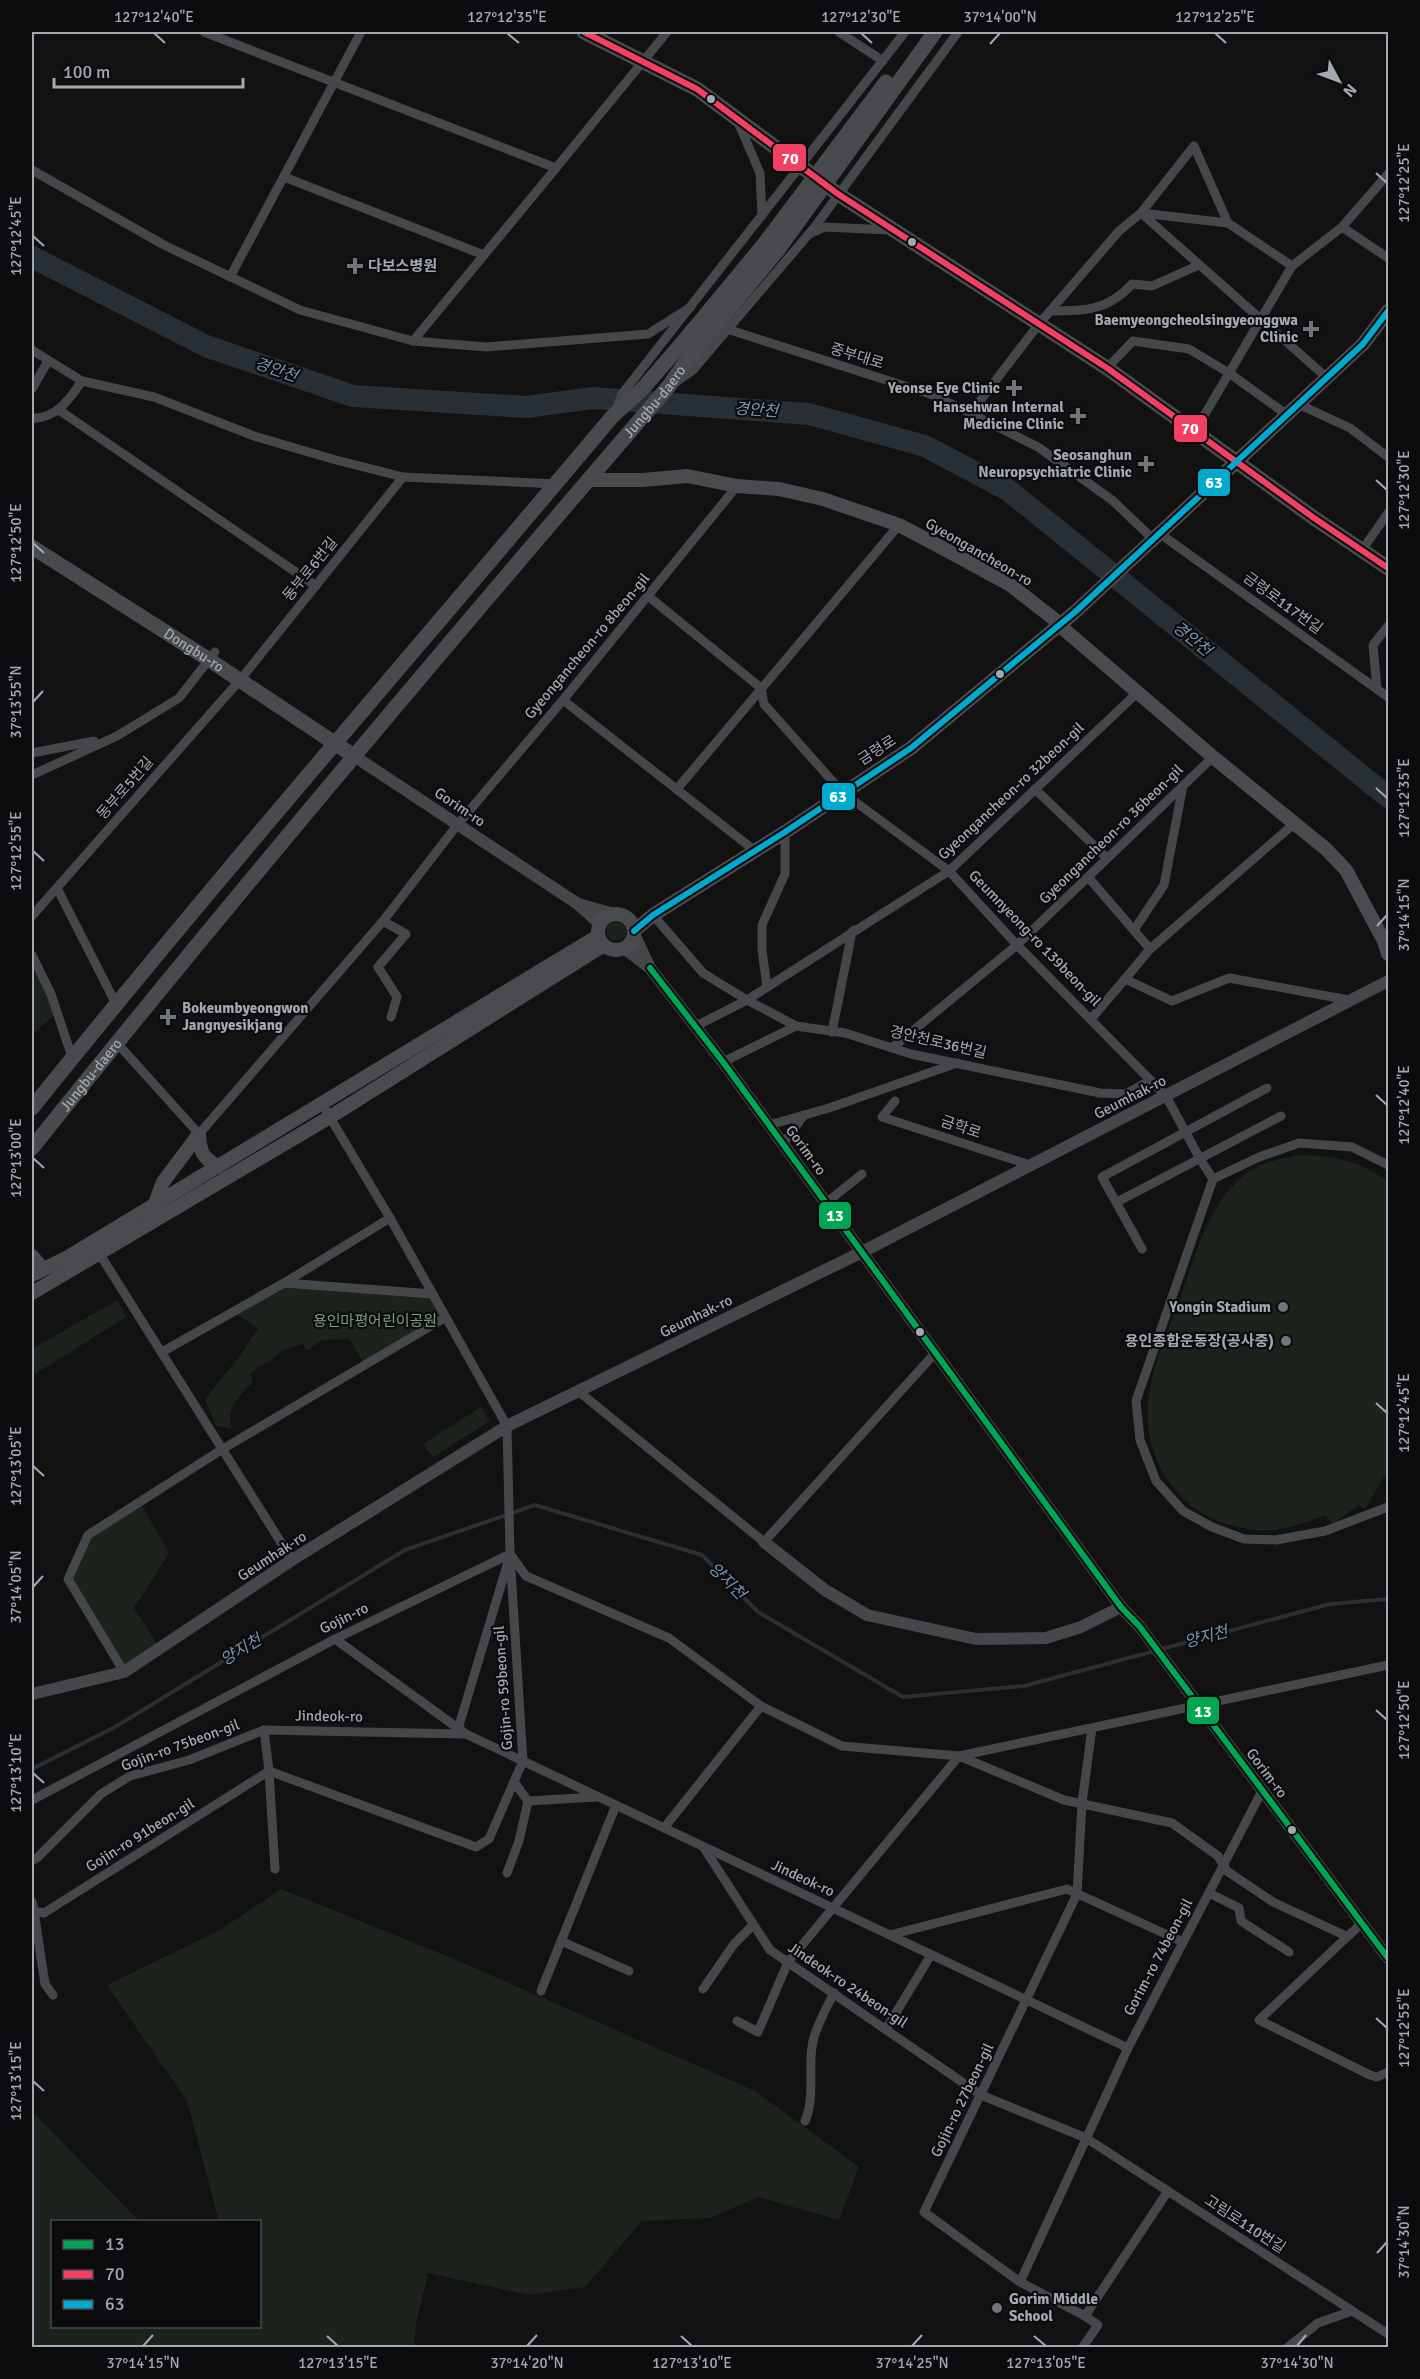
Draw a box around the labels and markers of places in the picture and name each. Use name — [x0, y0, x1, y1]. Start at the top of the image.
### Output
unlabelled marker — [705, 93, 717, 105]
unlabelled marker — [906, 236, 918, 248]
marker: 다보스병원 — [346, 257, 364, 275]
place label: 다보스병원 — [368, 257, 437, 275]
place label: Baemyeongcheolsingyeonggwa Clinic — [1095, 311, 1298, 346]
marker: Baemyeongcheolsingyeonggwa Clinic — [1302, 320, 1320, 338]
place label: Yeonse Eye Clinic — [887, 379, 1000, 397]
marker: Yeonse Eye Clinic — [1005, 379, 1023, 397]
place label: Hansehwan Internal Medicine Clinic — [933, 398, 1064, 433]
marker: Hansehwan Internal Medicine Clinic — [1069, 407, 1087, 425]
place label: Seosanghun Neuropsychiatric Clinic — [978, 446, 1132, 481]
marker: Seosanghun Neuropsychiatric Clinic — [1137, 455, 1155, 473]
unlabelled marker — [994, 668, 1006, 680]
place label: Bokeumbyeongwon Jangnyesikjang — [182, 999, 309, 1034]
marker: Bokeumbyeongwon Jangnyesikjang — [159, 1008, 177, 1026]
place label: Yongin Stadium — [1168, 1298, 1271, 1316]
marker: Yongin Stadium — [1276, 1300, 1290, 1314]
unlabelled marker — [914, 1326, 926, 1338]
place label: 용인종합운동장(공사중) — [1125, 1332, 1274, 1350]
marker: 용인종합운동장(공사중) — [1279, 1334, 1293, 1348]
unlabelled marker — [1286, 1824, 1298, 1836]
place label: Gorim Middle School — [1009, 2290, 1098, 2325]
marker: Gorim Middle School — [990, 2301, 1004, 2315]

